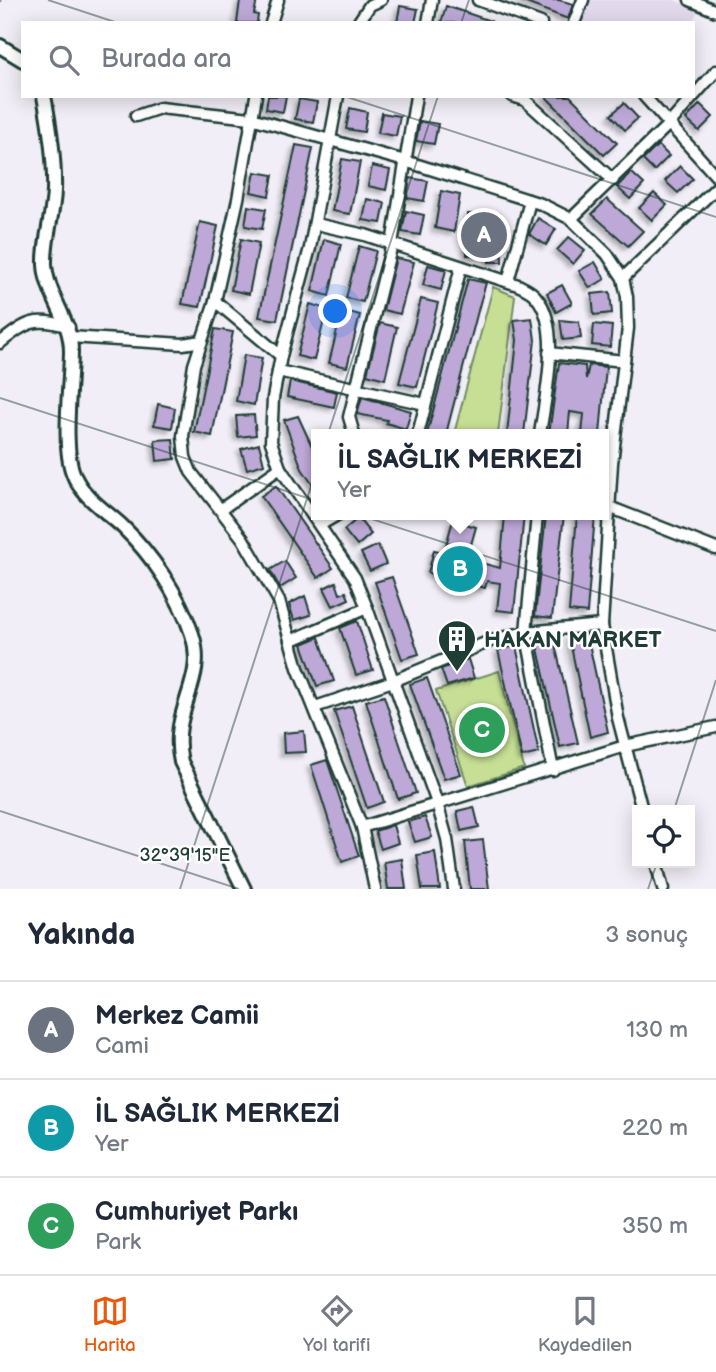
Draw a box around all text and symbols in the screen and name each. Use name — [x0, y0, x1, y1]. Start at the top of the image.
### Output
search box — [21, 21, 695, 98]
icon: search — [45, 41, 83, 79]
text: Burada ara — [101, 44, 232, 75]
pin: A — [461, 209, 507, 261]
your location — [318, 294, 352, 328]
popup — [311, 429, 609, 520]
text: İL SAĞLIK MERKEZİ — [337, 445, 583, 476]
text: Yer — [337, 476, 371, 504]
pin: B — [437, 543, 483, 595]
building icon: HAKAN MARKET — [436, 618, 478, 673]
place label: HAKAN MARKET — [484, 626, 662, 654]
pin: C — [459, 704, 505, 756]
map controls — [632, 805, 695, 868]
button: locate — [632, 805, 695, 868]
text: 32°39'15"E — [140, 845, 231, 866]
text: Yakında — [28, 917, 135, 953]
text: 3 sonuç — [605, 921, 688, 949]
text: Merkez Camii — [95, 1001, 259, 1032]
text: A — [44, 1016, 58, 1044]
text: 130 m — [626, 1016, 688, 1044]
text: Cami — [95, 1032, 149, 1060]
text: İL SAĞLIK MERKEZİ — [95, 1099, 340, 1130]
text: B — [43, 1114, 59, 1142]
text: 220 m — [622, 1114, 688, 1142]
text: Yer — [95, 1130, 128, 1158]
text: Cumhuriyet Parkı — [95, 1197, 298, 1228]
text: C — [43, 1212, 59, 1240]
text: 350 m — [622, 1212, 688, 1240]
text: Park — [95, 1228, 141, 1256]
tab: Harita — [84, 1292, 136, 1357]
tab: Yol tarifi — [303, 1292, 370, 1357]
tab: Kaydedilen — [538, 1292, 632, 1357]

